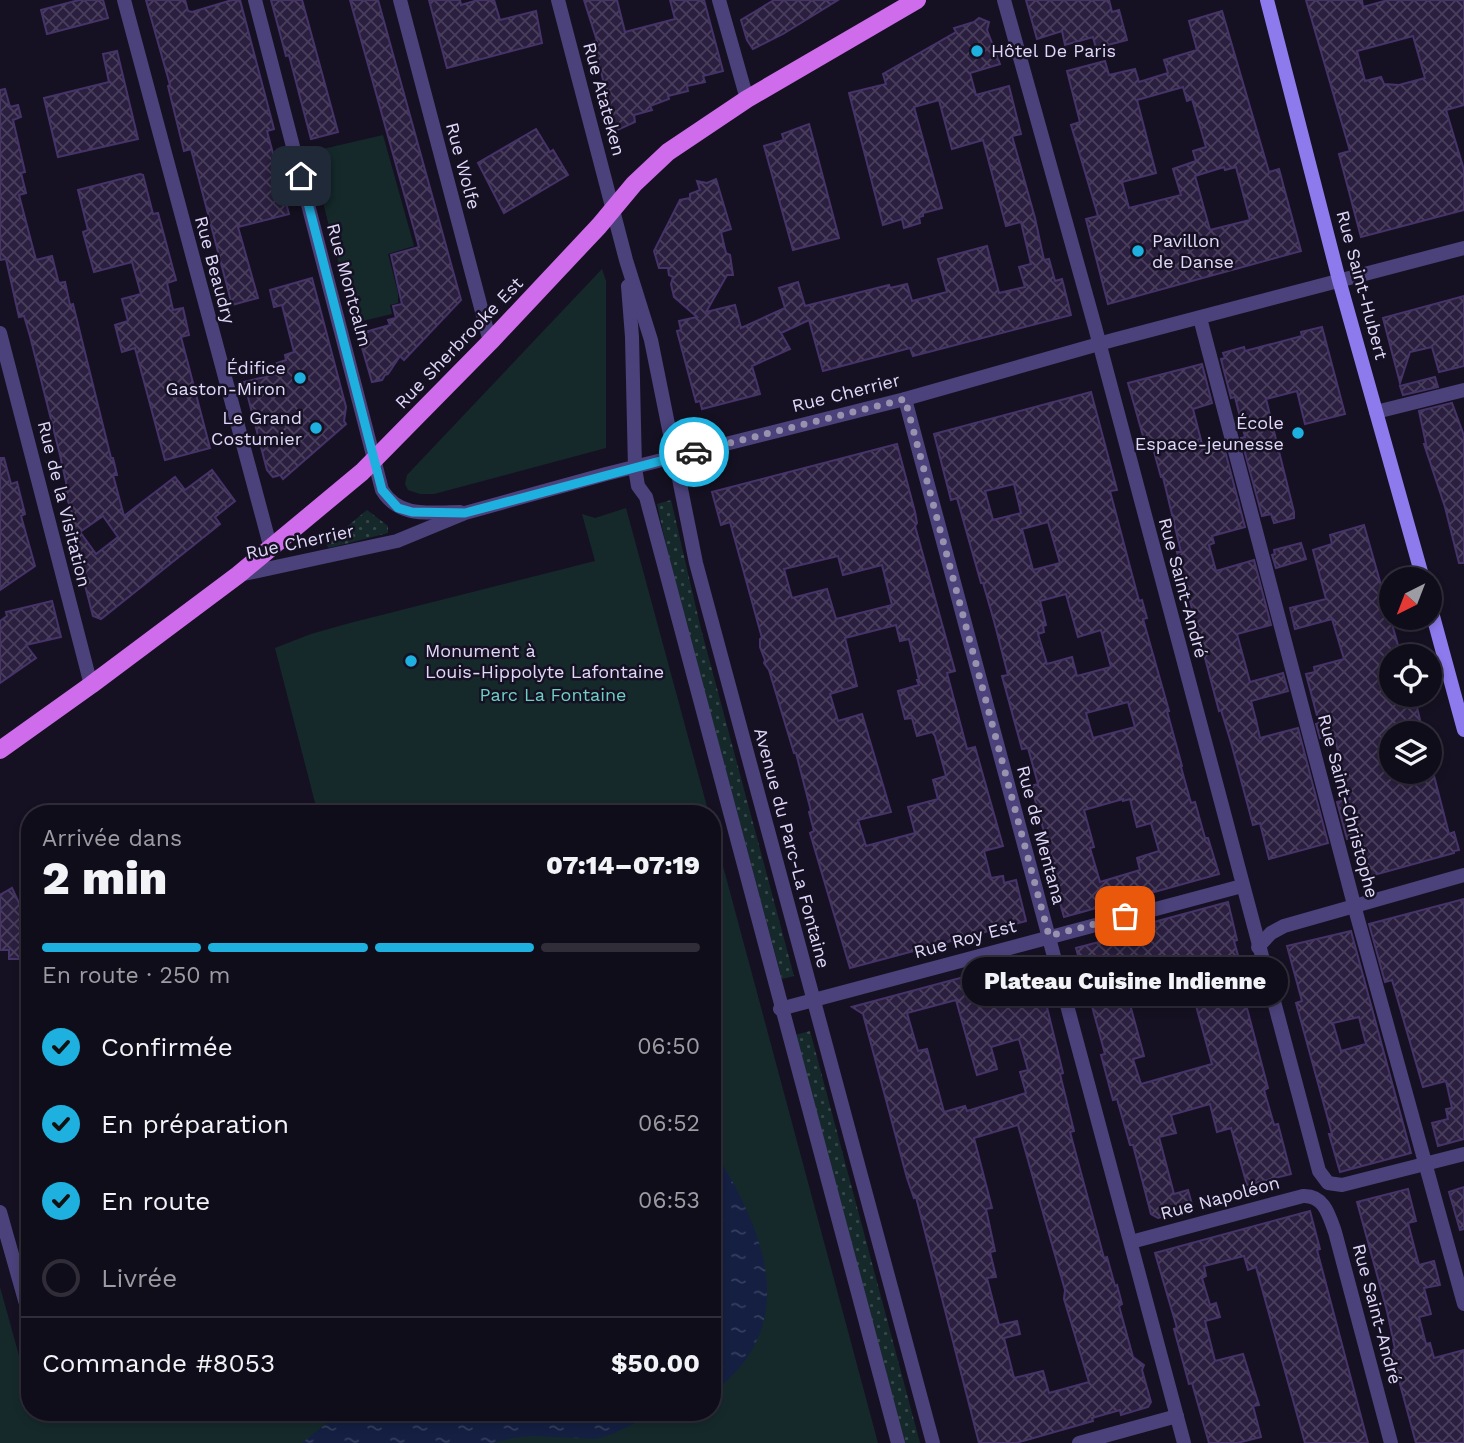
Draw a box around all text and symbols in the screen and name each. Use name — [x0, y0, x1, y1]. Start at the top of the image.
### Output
street label: Rue Atateken — [579, 40, 630, 158]
place label: Hôtel De Paris — [991, 40, 1116, 61]
marker: Hôtel De Paris — [969, 43, 985, 59]
street label: Rue Wolfe — [442, 120, 485, 212]
pin — [271, 146, 331, 206]
icon: home — [282, 157, 320, 195]
street label: Rue Saint-Hubert — [1332, 208, 1393, 362]
street label: Rue Beaudry — [191, 214, 240, 327]
street label: Rue Montcalm — [323, 221, 376, 349]
place label: Pavillon de Danse — [1152, 230, 1234, 272]
marker: Pavillon de Danse — [1130, 243, 1146, 259]
street label: Rue Sherbrooke Est — [390, 272, 527, 413]
place label: Édifice Gaston-Miron — [165, 357, 286, 399]
street label: Rue Cherrier — [790, 369, 902, 416]
marker: Édifice Gaston-Miron — [292, 370, 308, 386]
place label: Le Grand Costumier — [211, 407, 302, 449]
place label: École Espace-jeunesse — [1135, 412, 1284, 454]
courier — [659, 417, 729, 487]
street label: Rue de la Visitation — [34, 419, 95, 589]
marker: Le Grand Costumier — [308, 420, 324, 436]
marker: École Espace-jeunesse — [1290, 425, 1306, 441]
icon: car — [675, 433, 713, 471]
street label: Rue Saint-André — [1155, 515, 1212, 660]
street label: Rue Cherrier — [244, 520, 356, 563]
north arrow — [1379, 567, 1442, 630]
map controls — [1379, 567, 1442, 784]
place label: Monument à Louis-Hippolyte Lafontaine — [425, 640, 664, 682]
button: locate — [1379, 644, 1442, 707]
marker: Monument à Louis-Hippolyte Lafontaine — [403, 653, 419, 669]
park label: Parc La Fontaine — [480, 684, 626, 705]
street label: Rue Saint-Christophe — [1314, 712, 1383, 900]
button: layers — [1379, 721, 1442, 784]
street label: Avenue du Parc-La Fontaine — [750, 725, 835, 970]
street label: Rue de Mentana — [1013, 763, 1070, 907]
text: Arrivée dans — [42, 825, 182, 852]
text: 07:14–07:19 — [546, 850, 700, 880]
text: 2 min — [42, 851, 167, 905]
pin — [1095, 886, 1155, 946]
icon: bag — [1106, 897, 1144, 935]
street label: Rue Roy Est — [911, 915, 1019, 962]
callout: Plateau Cuisine Indienne — [962, 958, 1288, 1007]
text: En route · 250 m — [42, 962, 230, 989]
text: Plateau Cuisine Indienne — [984, 968, 1266, 995]
icon: check — [42, 1028, 80, 1066]
text: Confirmée — [101, 1032, 233, 1062]
text: 06:50 — [637, 1033, 700, 1060]
icon: check — [42, 1105, 80, 1143]
text: En préparation — [101, 1109, 289, 1139]
text: 06:52 — [638, 1110, 700, 1137]
street label: Rue Napoléon — [1158, 1172, 1282, 1224]
icon: check — [42, 1182, 80, 1220]
text: En route — [101, 1186, 210, 1216]
text: 06:53 — [638, 1187, 700, 1214]
street label: Rue Saint-André — [1349, 1241, 1406, 1386]
text: Livrée — [101, 1263, 177, 1293]
text: Commande #8053 — [42, 1348, 275, 1378]
text: $50.00 — [611, 1348, 700, 1378]

